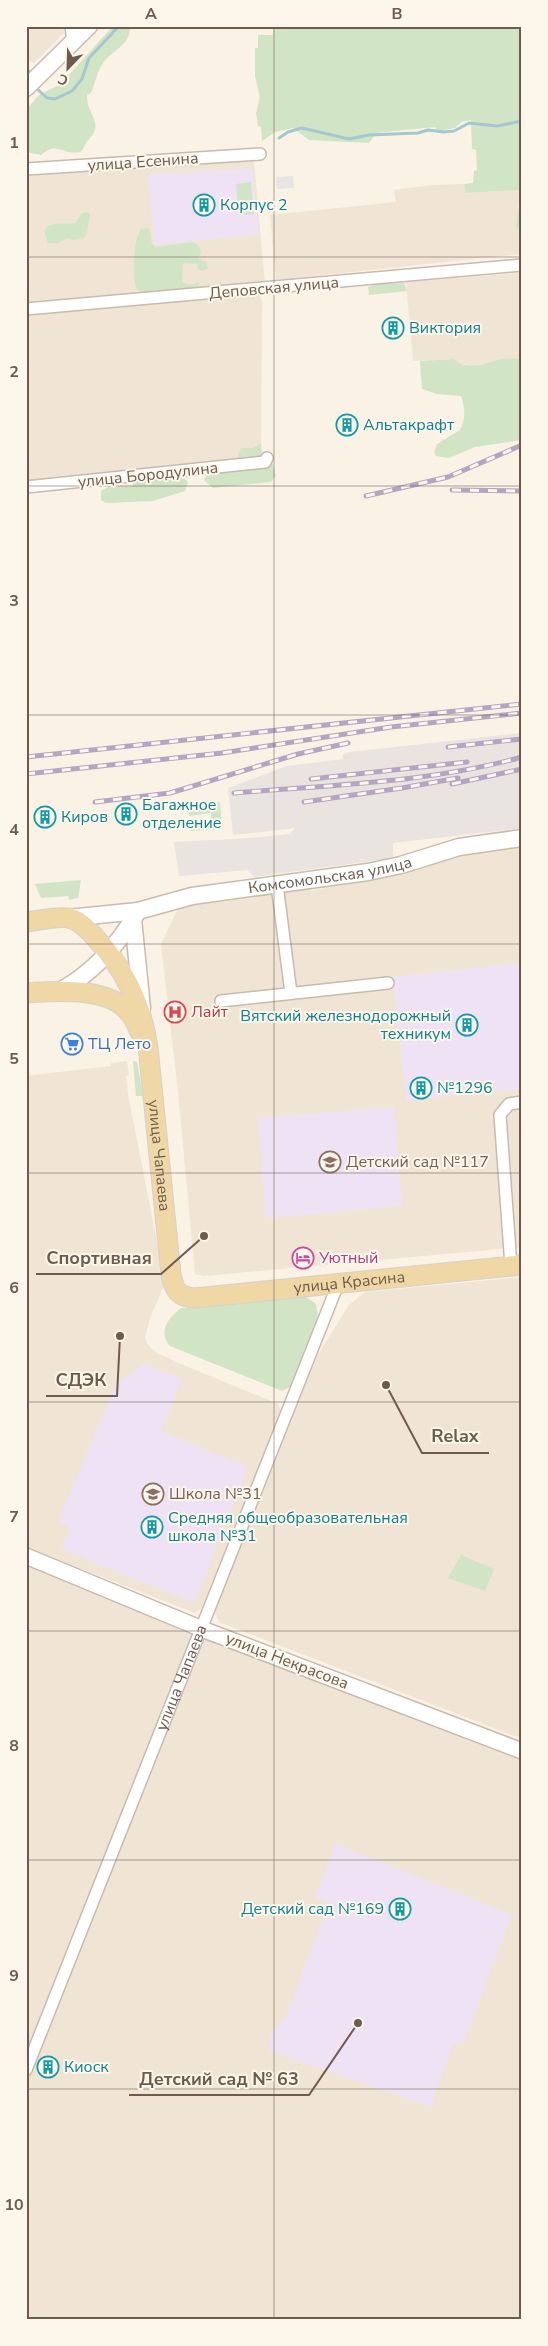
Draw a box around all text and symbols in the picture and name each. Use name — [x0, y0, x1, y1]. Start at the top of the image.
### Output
text: A — [145, 3, 157, 25]
text: B — [391, 3, 403, 25]
north arrow — [42, 42, 92, 92]
text: С — [55, 69, 71, 90]
text: 1 — [9, 132, 19, 154]
street label: улица Есенина — [87, 147, 199, 177]
building icon: Корпус 2 — [192, 193, 216, 217]
place label: Корпус 2 — [220, 194, 288, 216]
street label: Деповская улица — [208, 271, 340, 305]
building icon: Виктория — [381, 316, 405, 340]
place label: Виктория — [409, 317, 481, 339]
text: 2 — [9, 361, 19, 383]
building icon: Альтакрафт — [335, 413, 359, 437]
place label: Альтакрафт — [363, 414, 455, 436]
street label: улица Бородулина — [77, 457, 219, 493]
text: 3 — [9, 590, 19, 612]
place label: Багажное отделение — [142, 794, 222, 834]
building icon: Багажное отделение — [114, 802, 138, 826]
building icon: Киров — [33, 805, 57, 829]
place label: Киров — [61, 806, 108, 828]
text: 4 — [9, 819, 19, 841]
street label: Комсомольская улица — [247, 851, 415, 899]
hospital icon: Лайт — [163, 1000, 187, 1024]
place label: Лайт — [191, 1001, 229, 1023]
place label: Вятский железнодорожный техникум — [240, 1005, 451, 1045]
building icon: Вятский железнодорожный техникум — [455, 1013, 479, 1037]
supermarket icon: ТЦ Лето — [60, 1032, 84, 1056]
place label: ТЦ Лето — [88, 1033, 151, 1055]
text: 5 — [9, 1048, 19, 1070]
building icon: №1296 — [409, 1076, 433, 1100]
place label: №1296 — [437, 1077, 493, 1099]
street label: улица Чапаева — [142, 1099, 176, 1212]
school or university icon: Детский сад №117 — [318, 1150, 342, 1174]
place label: Детский сад №117 — [346, 1151, 489, 1173]
callout: Спортивная — [36, 1241, 161, 1274]
text: Спортивная — [46, 1246, 152, 1270]
hotel icon: Уютный — [291, 1246, 315, 1270]
place label: Уютный — [318, 1247, 378, 1269]
street label: улица Красина — [292, 1266, 406, 1299]
text: 6 — [9, 1277, 19, 1299]
callout: СДЭК — [46, 1363, 117, 1396]
text: СДЭК — [56, 1368, 107, 1392]
callout: Relax — [422, 1420, 489, 1453]
text: Relax — [431, 1424, 479, 1448]
school or university icon: Школа №31 — [141, 1482, 165, 1506]
place label: Школа №31 — [169, 1483, 262, 1505]
text: 7 — [9, 1506, 19, 1528]
place label: Средняя общеобразовательная школа №31 — [168, 1507, 408, 1547]
building icon: Средняя общеобразовательная школа №31 — [140, 1515, 164, 1539]
street label: улица Чапаева — [151, 1622, 213, 1734]
street label: улица Некрасова — [222, 1627, 352, 1695]
text: 8 — [9, 1735, 19, 1757]
building icon: Детский сад №169 — [388, 1897, 412, 1921]
place label: Детский сад №169 — [241, 1898, 384, 1920]
text: 9 — [9, 1965, 19, 1987]
building icon: Киоск — [36, 2055, 60, 2079]
place label: Киоск — [64, 2056, 109, 2078]
callout: Детский сад № 63 — [129, 2062, 309, 2095]
text: Детский сад № 63 — [139, 2067, 299, 2091]
text: 10 — [4, 2194, 24, 2216]

